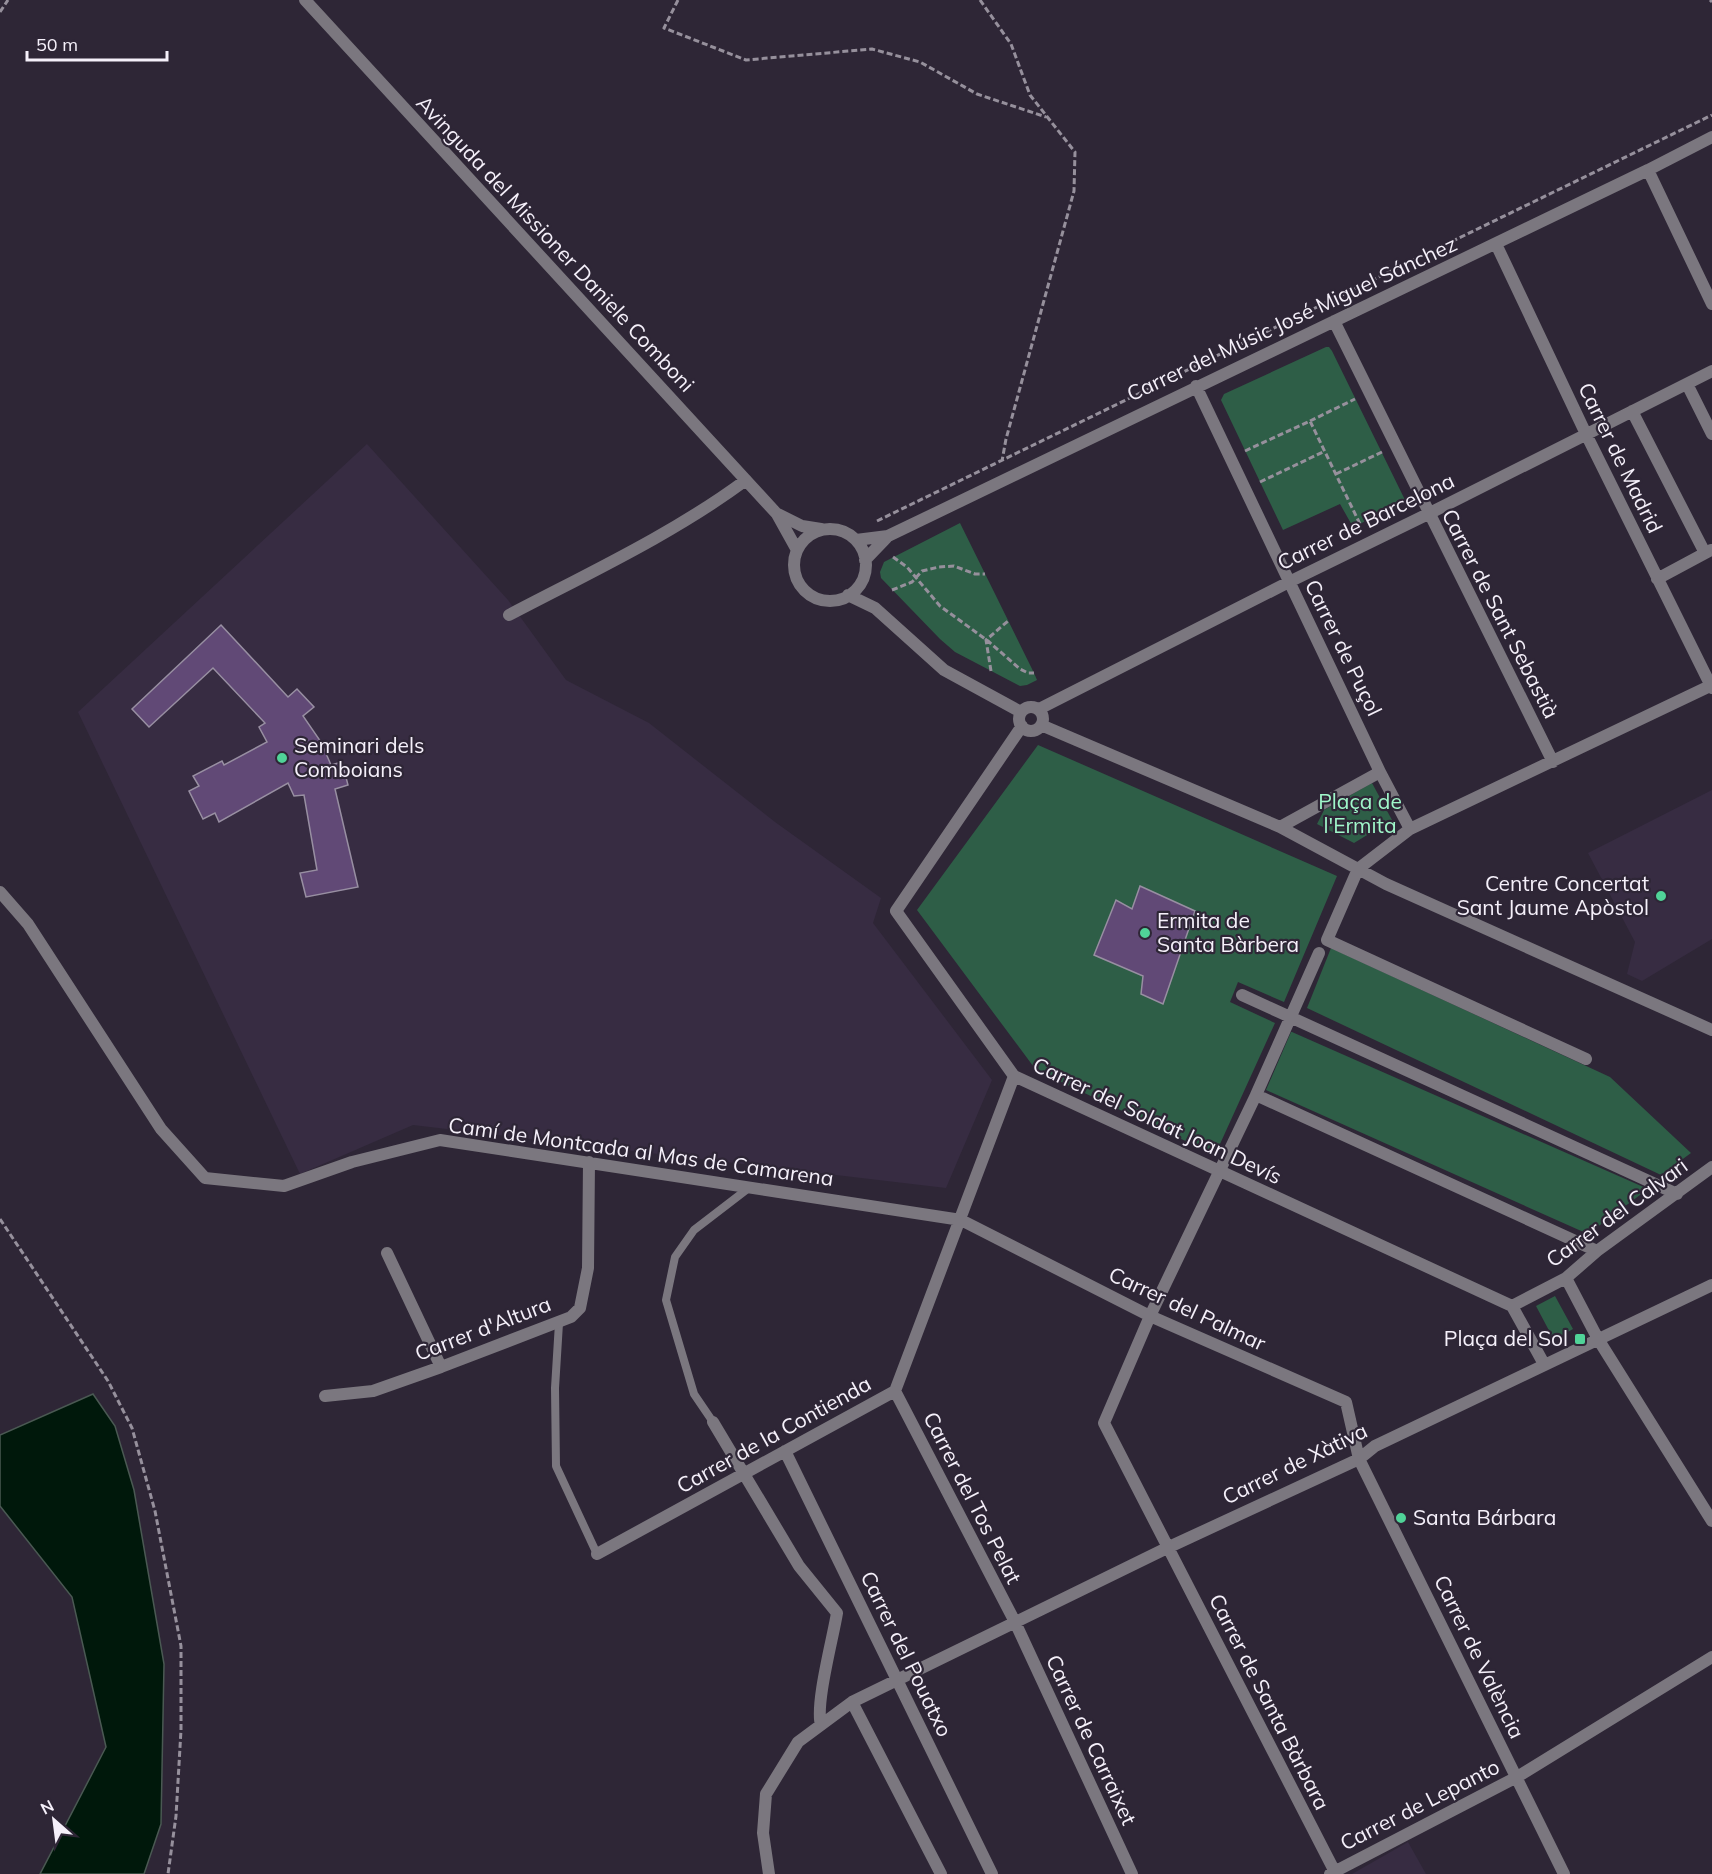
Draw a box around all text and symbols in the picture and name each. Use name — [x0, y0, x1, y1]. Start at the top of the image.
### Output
scale bar — [27, 24, 166, 62]
text: 50 m — [36, 33, 78, 56]
street label: Avinguda del Missioner Daniele Comboni — [411, 90, 700, 397]
street label: Carrer del Músic José Miguel Sánchez — [1122, 230, 1461, 406]
street label: Carrer de Madrid — [1573, 378, 1669, 537]
street label: Carrer de Barcelona — [1273, 467, 1458, 575]
street label: Carrer de Sant Sebastià — [1437, 504, 1565, 723]
street label: Carrer de Puçol — [1300, 575, 1388, 720]
place label: Seminari dels Comboians — [294, 732, 424, 782]
marker: Seminari dels Comboians — [275, 751, 289, 765]
park label: Plaça de l'Ermita — [1318, 788, 1402, 838]
place label: Centre Concertat Sant Jaume Apòstol — [1457, 870, 1649, 920]
marker: Centre Concertat Sant Jaume Apòstol — [1654, 889, 1668, 903]
place label: Ermita de Santa Bàrbera — [1157, 907, 1299, 957]
marker: Ermita de Santa Bàrbera — [1138, 926, 1152, 940]
street label: Carrer del Soldat Joan Devís — [1029, 1051, 1286, 1189]
street label: Camí de Montcada al Mas de Camarena — [447, 1111, 835, 1191]
street label: Carrer del Calvari — [1541, 1152, 1692, 1272]
street label: Carrer del Palmar — [1105, 1260, 1270, 1356]
street label: Carrer d'Altura — [411, 1290, 554, 1366]
place label: Plaça del Sol — [1444, 1325, 1568, 1351]
marker: Plaça del Sol — [1573, 1332, 1587, 1346]
street label: Carrer de la Contienda — [672, 1370, 875, 1498]
street label: Carrer del Tos Pelat — [918, 1407, 1027, 1588]
street label: Carrer de Xàtiva — [1218, 1417, 1371, 1509]
place label: Santa Bárbara — [1413, 1504, 1556, 1530]
marker: Santa Bárbara — [1394, 1511, 1408, 1525]
street label: Carrer del Pouatxo — [855, 1566, 958, 1741]
street label: Carrer de València — [1429, 1571, 1531, 1742]
street label: Carrer de Santa Bàrbara — [1204, 1589, 1336, 1814]
street label: Carrer de Carraixet — [1041, 1650, 1143, 1829]
street label: Carrer de Lepanto — [1336, 1753, 1504, 1855]
north arrow — [24, 1790, 84, 1850]
text: N — [37, 1795, 57, 1818]

